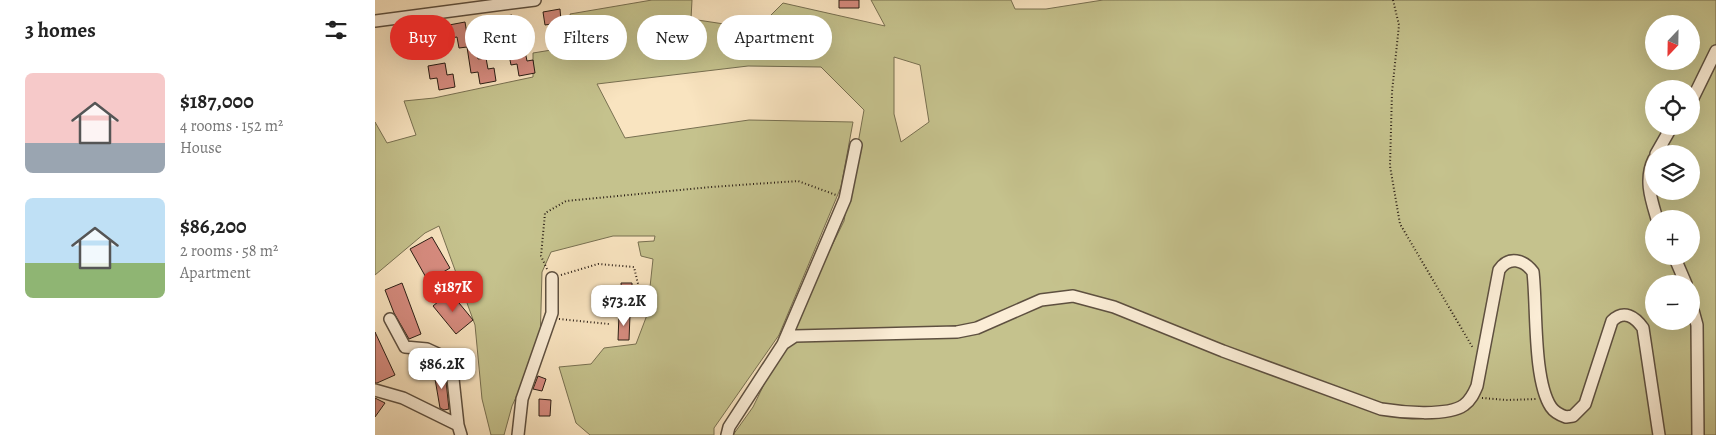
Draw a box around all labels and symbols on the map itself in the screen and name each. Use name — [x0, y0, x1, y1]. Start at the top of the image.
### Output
north arrow — [1645, 15, 1700, 70]
pin: $187K — [418, 270, 488, 313]
pin: $73.2K — [583, 284, 665, 327]
pin: $86.2K — [401, 348, 483, 390]

